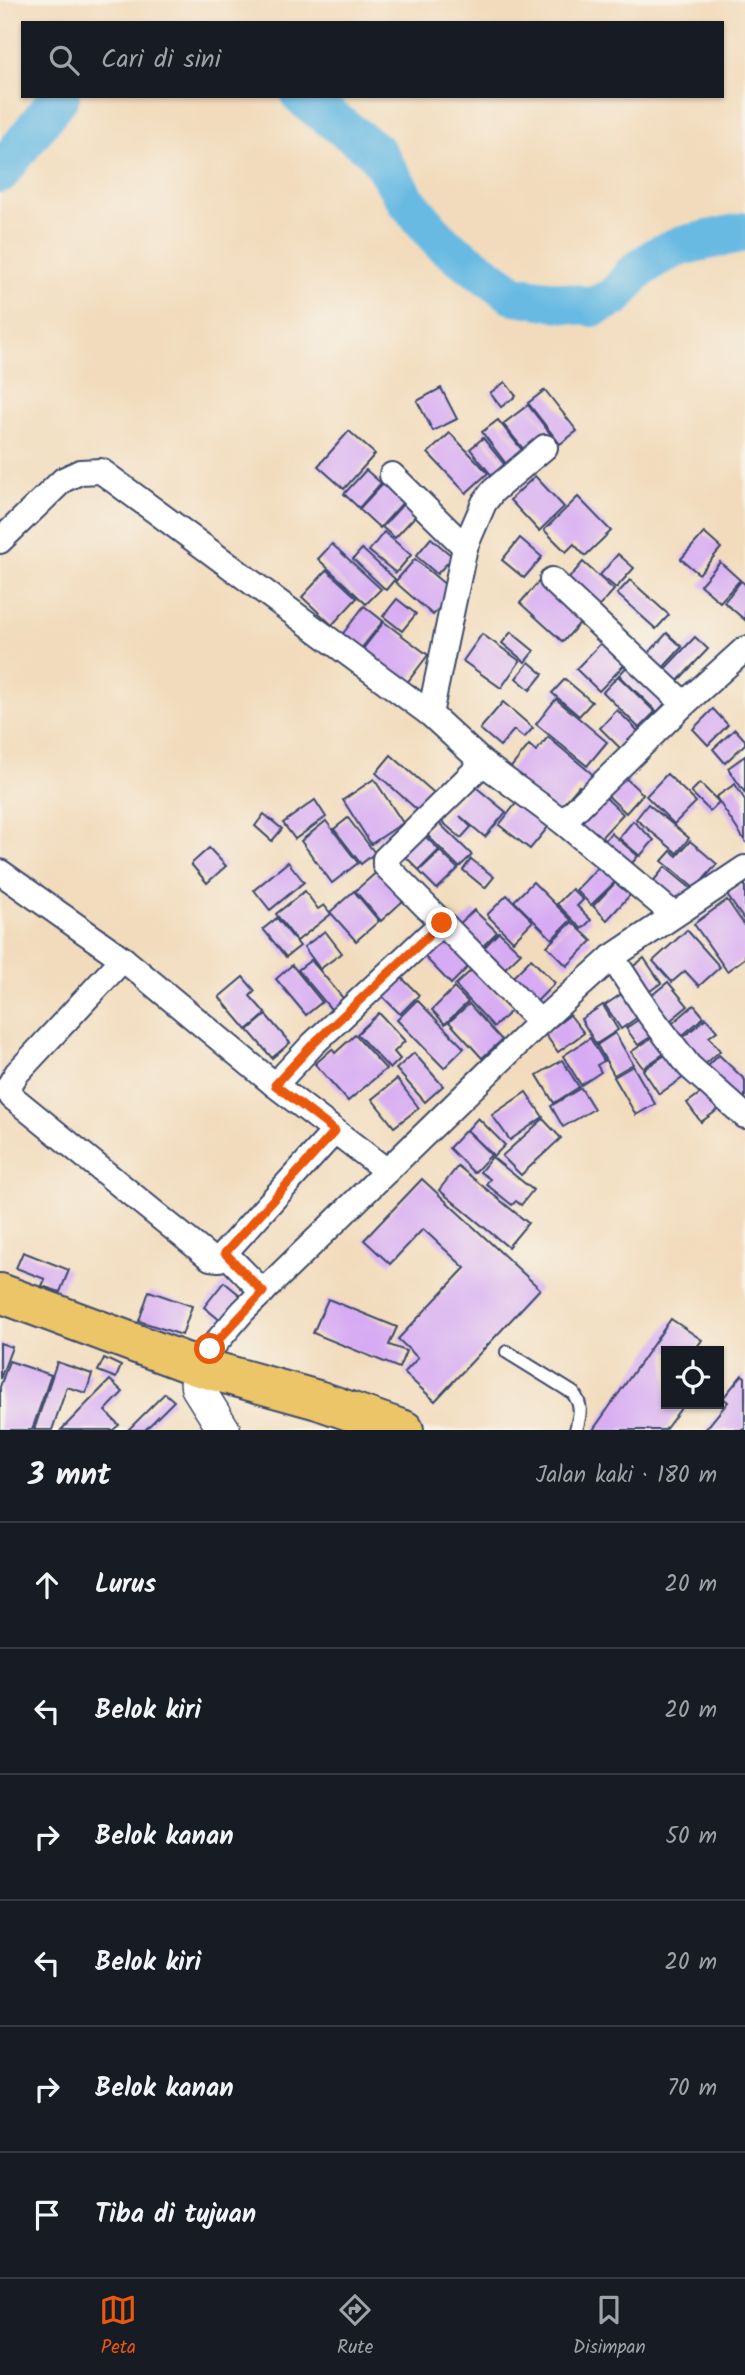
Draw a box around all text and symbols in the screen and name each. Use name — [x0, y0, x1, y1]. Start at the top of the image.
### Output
search box — [21, 21, 724, 98]
text: Cari di sini — [101, 39, 221, 81]
icon: search — [45, 41, 83, 79]
route end — [426, 907, 457, 938]
route start — [194, 1333, 225, 1364]
map controls — [661, 1346, 724, 1409]
button: locate — [661, 1346, 724, 1409]
text: 3 mnt — [28, 1452, 111, 1500]
text: Jalan kaki · 180 m — [536, 1458, 717, 1494]
text: Lurus — [95, 1564, 156, 1606]
icon: ahead — [28, 1566, 66, 1604]
text: 20 m — [665, 1567, 717, 1603]
text: Belok kiri — [95, 1690, 201, 1732]
icon: left — [28, 1692, 66, 1730]
text: 20 m — [665, 1693, 717, 1729]
text: Belok kanan — [95, 1816, 234, 1858]
icon: right — [28, 1818, 66, 1856]
text: 50 m — [666, 1819, 717, 1855]
text: Belok kiri — [95, 1942, 201, 1984]
icon: left — [28, 1944, 66, 1982]
text: 20 m — [665, 1945, 717, 1981]
text: Belok kanan — [95, 2068, 234, 2110]
icon: right — [28, 2070, 66, 2108]
text: 70 m — [667, 2071, 717, 2107]
text: Tiba di tujuan — [95, 2194, 256, 2236]
icon: arrive — [28, 2196, 66, 2234]
tab: Peta — [99, 2291, 137, 2363]
tab: Rute — [336, 2291, 374, 2363]
tab: Disimpan — [573, 2291, 646, 2363]

